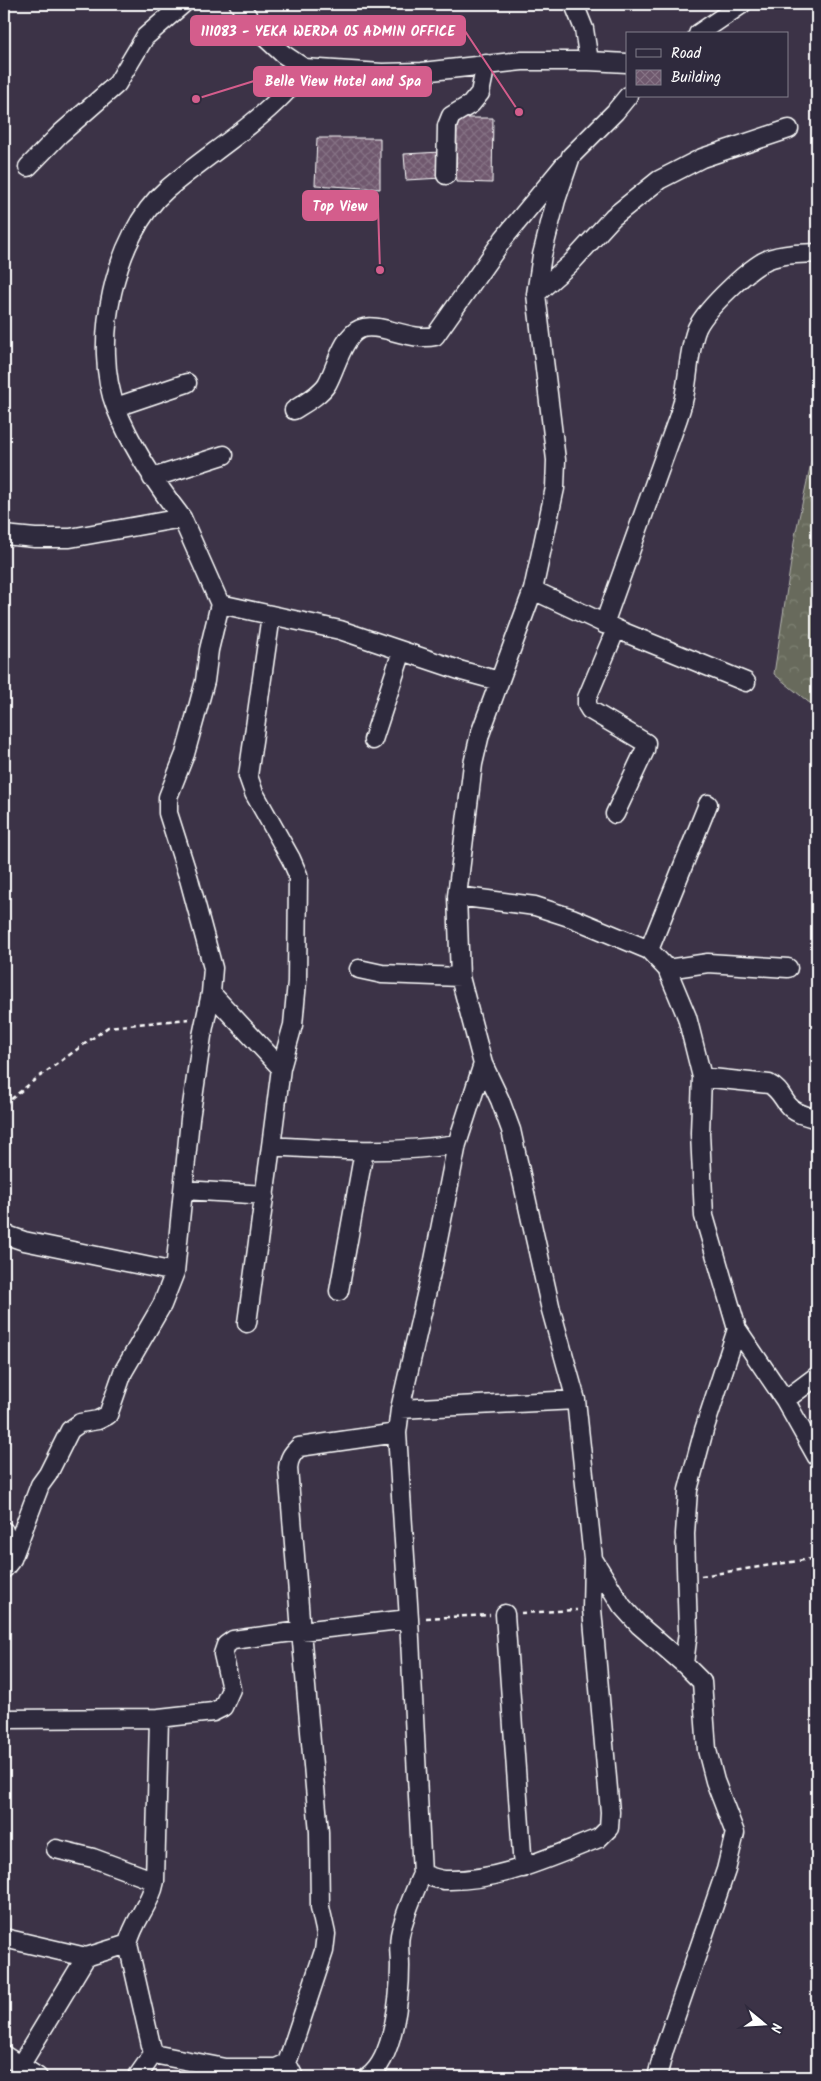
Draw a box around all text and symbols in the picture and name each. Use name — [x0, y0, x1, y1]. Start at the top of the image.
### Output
callout: 111083 - YEKA WERDA 05 ADMIN OFFICE — [191, 16, 465, 45]
text: 111083 - YEKA WERDA 05 ADMIN OFFICE — [201, 21, 456, 43]
legend — [626, 32, 788, 98]
text: Road — [671, 42, 702, 66]
text: Building — [671, 66, 721, 90]
callout: Belle View Hotel and Spa — [254, 67, 431, 96]
text: Belle View Hotel and Spa — [265, 71, 421, 93]
callout: Top View — [303, 191, 378, 220]
text: Top View — [313, 196, 368, 218]
north arrow — [738, 1998, 788, 2048]
text: N — [764, 2020, 787, 2035]

